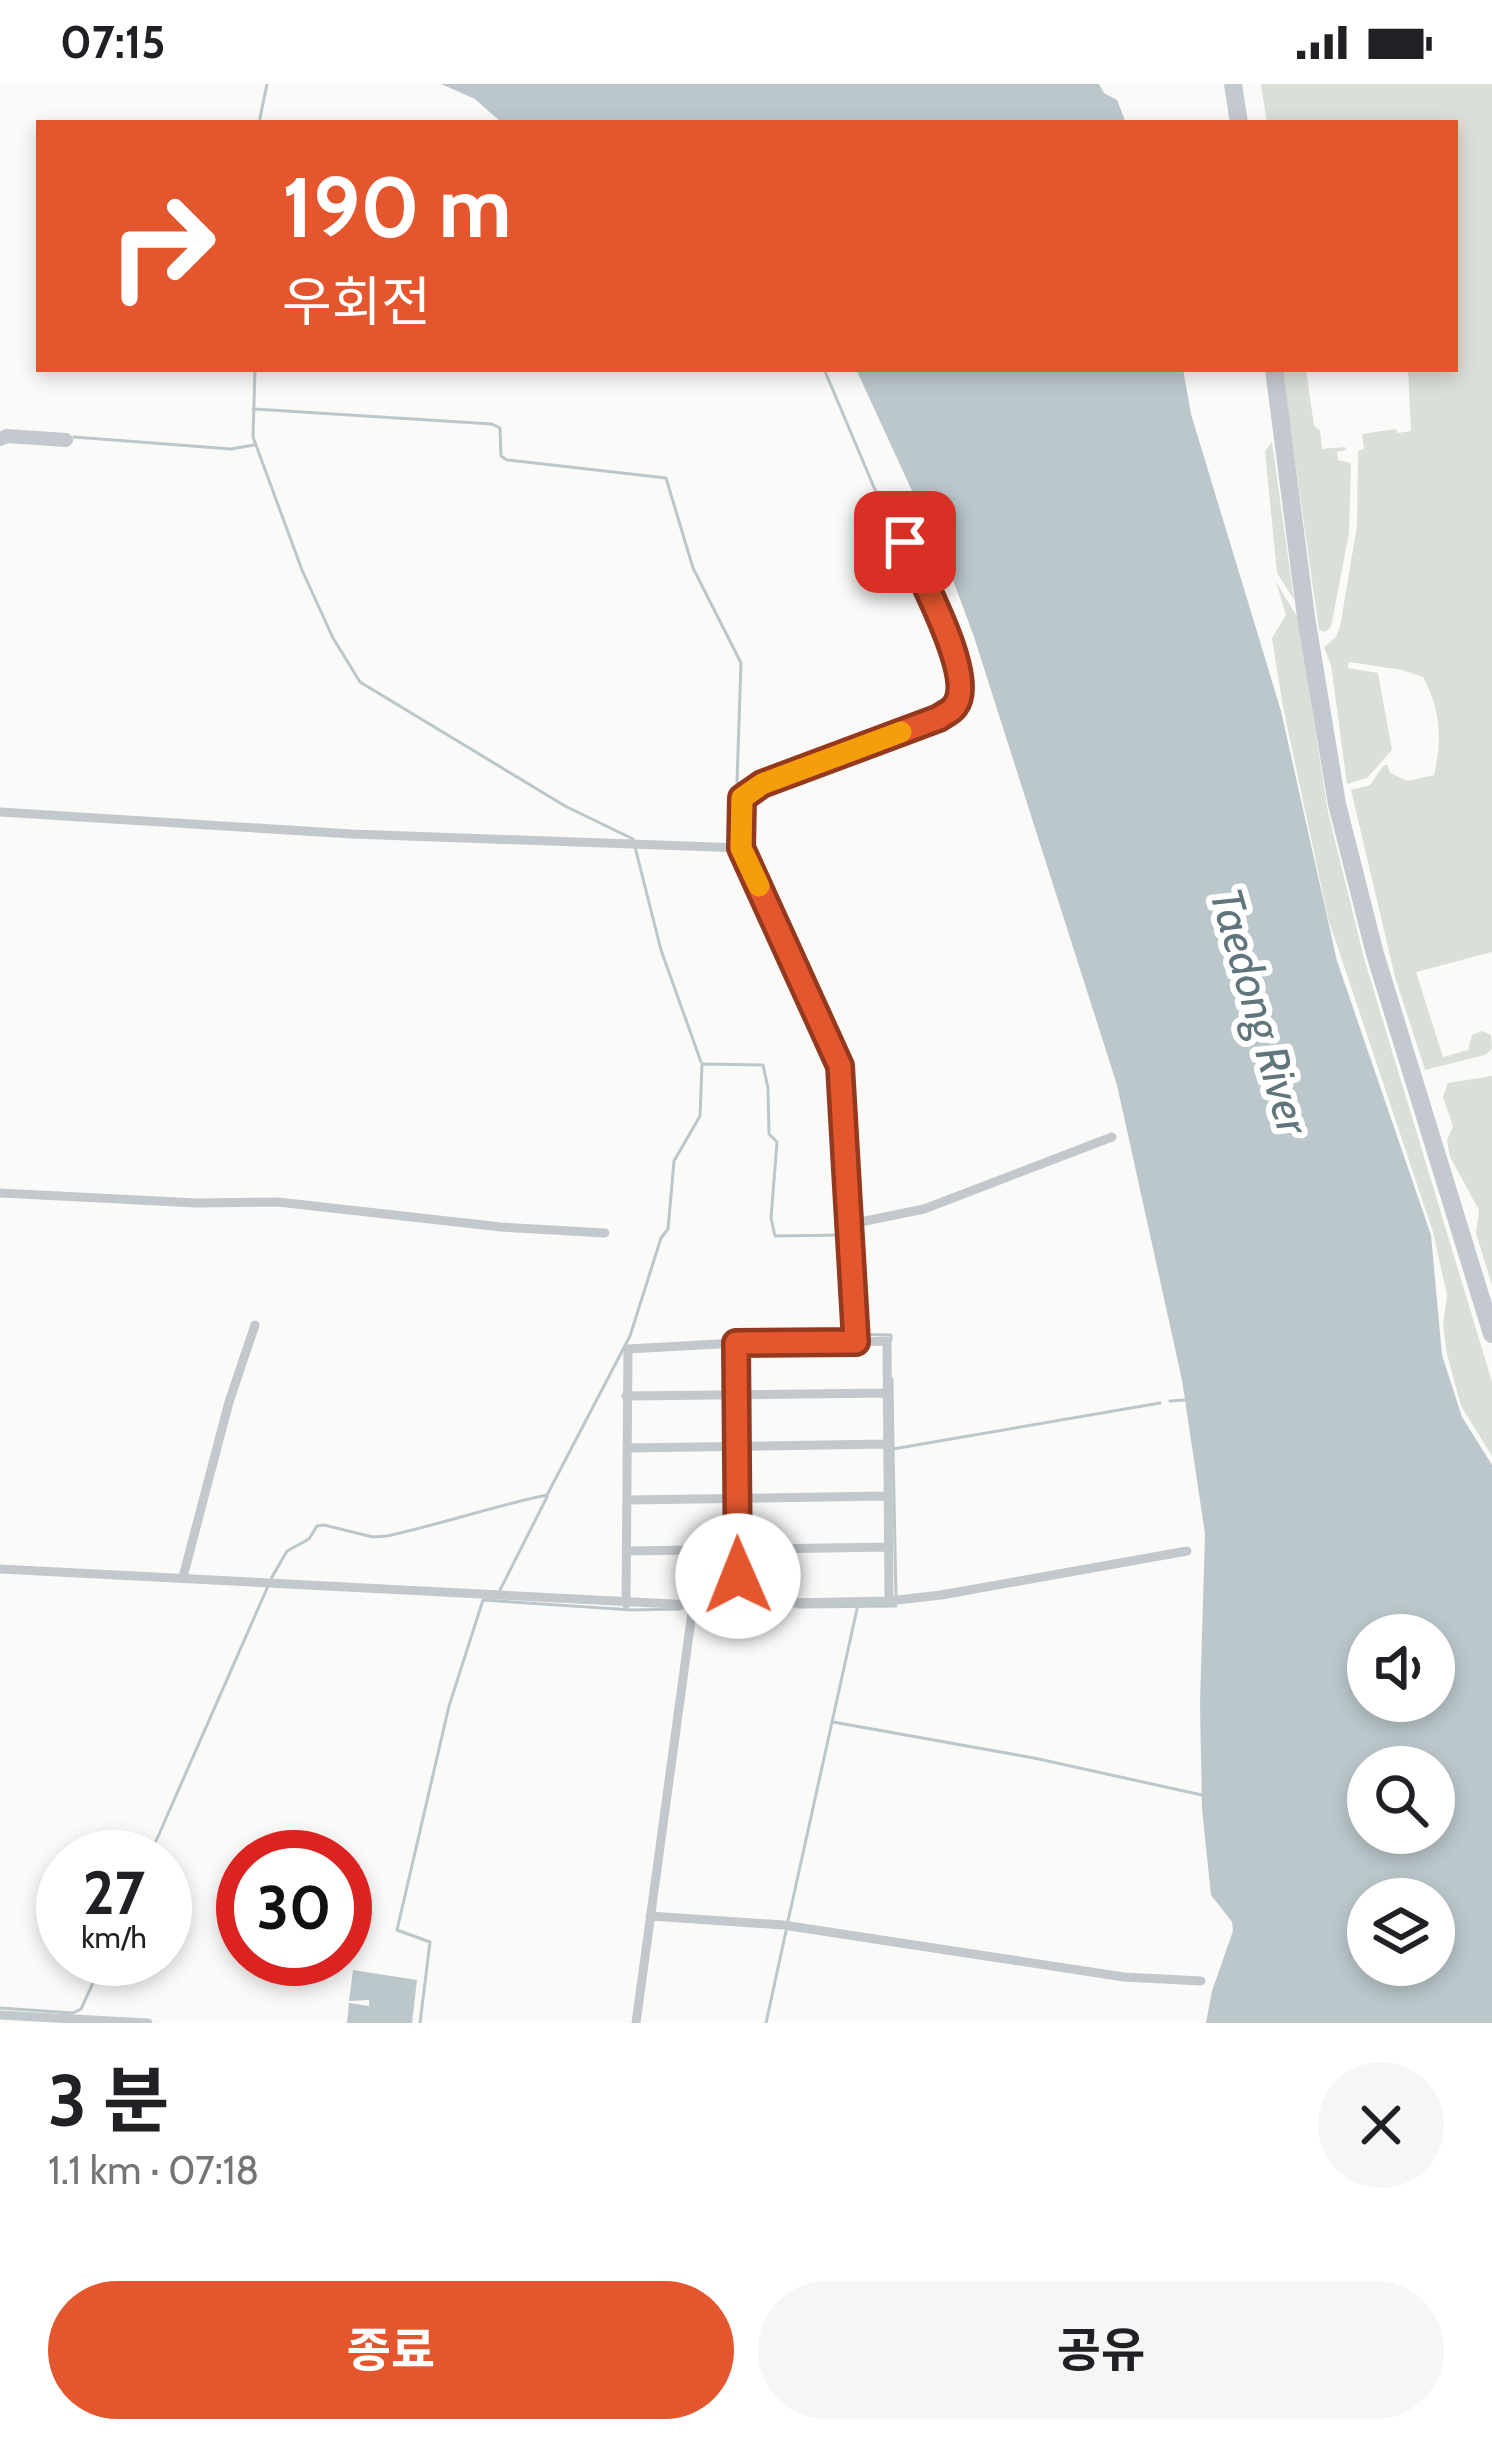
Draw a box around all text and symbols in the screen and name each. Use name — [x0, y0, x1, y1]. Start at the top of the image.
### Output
text: 07:15 — [60, 15, 165, 69]
text: 190 m — [282, 156, 511, 258]
icon: right — [84, 168, 240, 324]
text: 우회전 — [282, 269, 431, 335]
pin — [854, 491, 956, 593]
icon: arrive — [872, 509, 938, 575]
water label: Taedong River — [1199, 882, 1321, 1142]
position arrow — [675, 1513, 801, 1639]
map controls — [1347, 1614, 1455, 1986]
button: sound — [1347, 1614, 1455, 1722]
button: search — [1347, 1746, 1455, 1854]
speed limit sign: 30 — [216, 1830, 372, 1986]
text: 27 — [83, 1856, 145, 1929]
button: layers — [1347, 1878, 1455, 1986]
text: km/h — [81, 1919, 147, 1956]
text: 3 분 — [48, 2057, 169, 2144]
button: close — [1318, 2062, 1444, 2188]
text: 1.1 km · 07:18 — [48, 2146, 259, 2194]
button: 종료 — [48, 2281, 734, 2419]
button: 공유 — [758, 2281, 1444, 2419]

